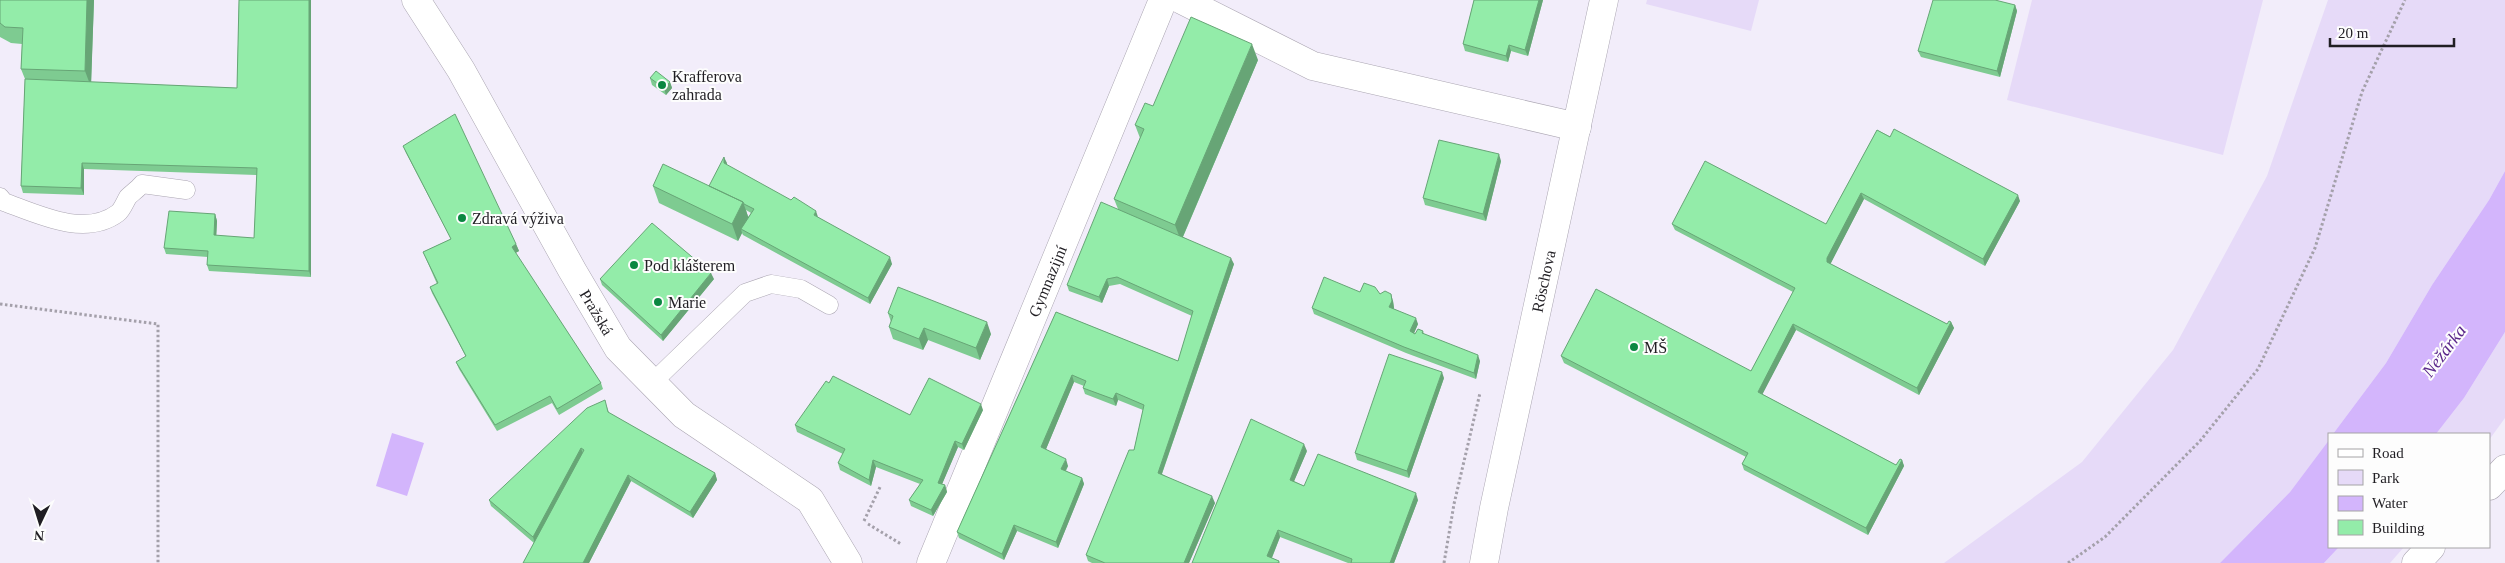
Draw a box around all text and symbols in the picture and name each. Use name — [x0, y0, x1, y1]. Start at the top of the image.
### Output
scale bar — [2330, 15, 2454, 47]
text: 20 m — [2338, 25, 2369, 41]
place label: Krafferova zahrada — [672, 68, 742, 103]
marker: Krafferova zahrada — [656, 79, 668, 91]
place label: Zdravá výživa — [472, 210, 564, 228]
marker: Zdravá výživa — [456, 212, 468, 224]
street label: Gymnazijní — [1025, 243, 1070, 319]
street label: Röschova — [1529, 249, 1559, 314]
place label: Pod klášterem — [644, 257, 736, 274]
marker: Pod klášterem — [628, 259, 640, 271]
street label: Pražská — [577, 287, 616, 338]
place label: Marie — [668, 294, 706, 311]
marker: Marie — [652, 296, 664, 308]
water label: Nežárka — [2417, 321, 2470, 382]
place label: MŠ — [1644, 338, 1667, 356]
marker: MŠ — [1628, 341, 1640, 353]
legend — [2328, 433, 2490, 548]
text: Road — [2372, 445, 2404, 461]
text: Park — [2372, 470, 2400, 486]
text: Water — [2372, 495, 2407, 511]
north arrow — [15, 498, 65, 548]
text: Building — [2372, 520, 2425, 536]
text: N — [34, 528, 45, 543]

